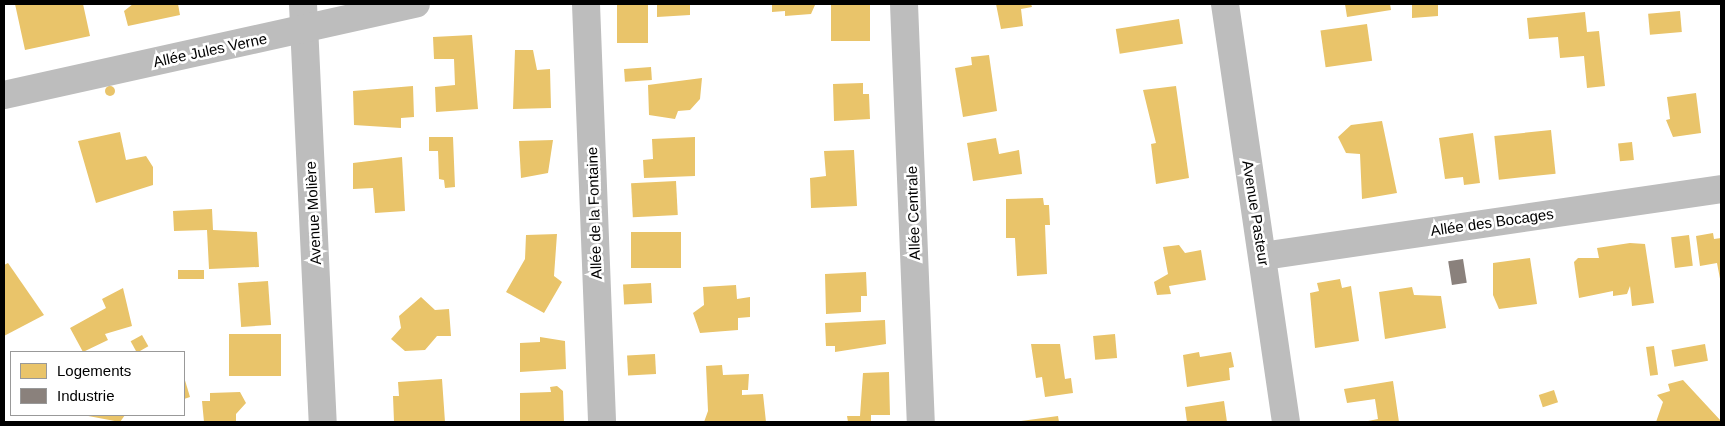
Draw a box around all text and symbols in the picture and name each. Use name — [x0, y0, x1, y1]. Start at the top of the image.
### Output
street label: Allée Jules Verne — [151, 29, 269, 71]
street label: Allée de la Fontaine — [583, 146, 605, 280]
street label: Avenue Pasteur — [1239, 159, 1273, 267]
street label: Avenue Molière — [301, 161, 325, 265]
street label: Allée Centrale — [902, 166, 924, 260]
street label: Allée des Bocages — [1429, 204, 1555, 240]
legend — [10, 351, 185, 416]
text: Logements — [57, 362, 131, 379]
text: Industrie — [57, 387, 115, 404]

